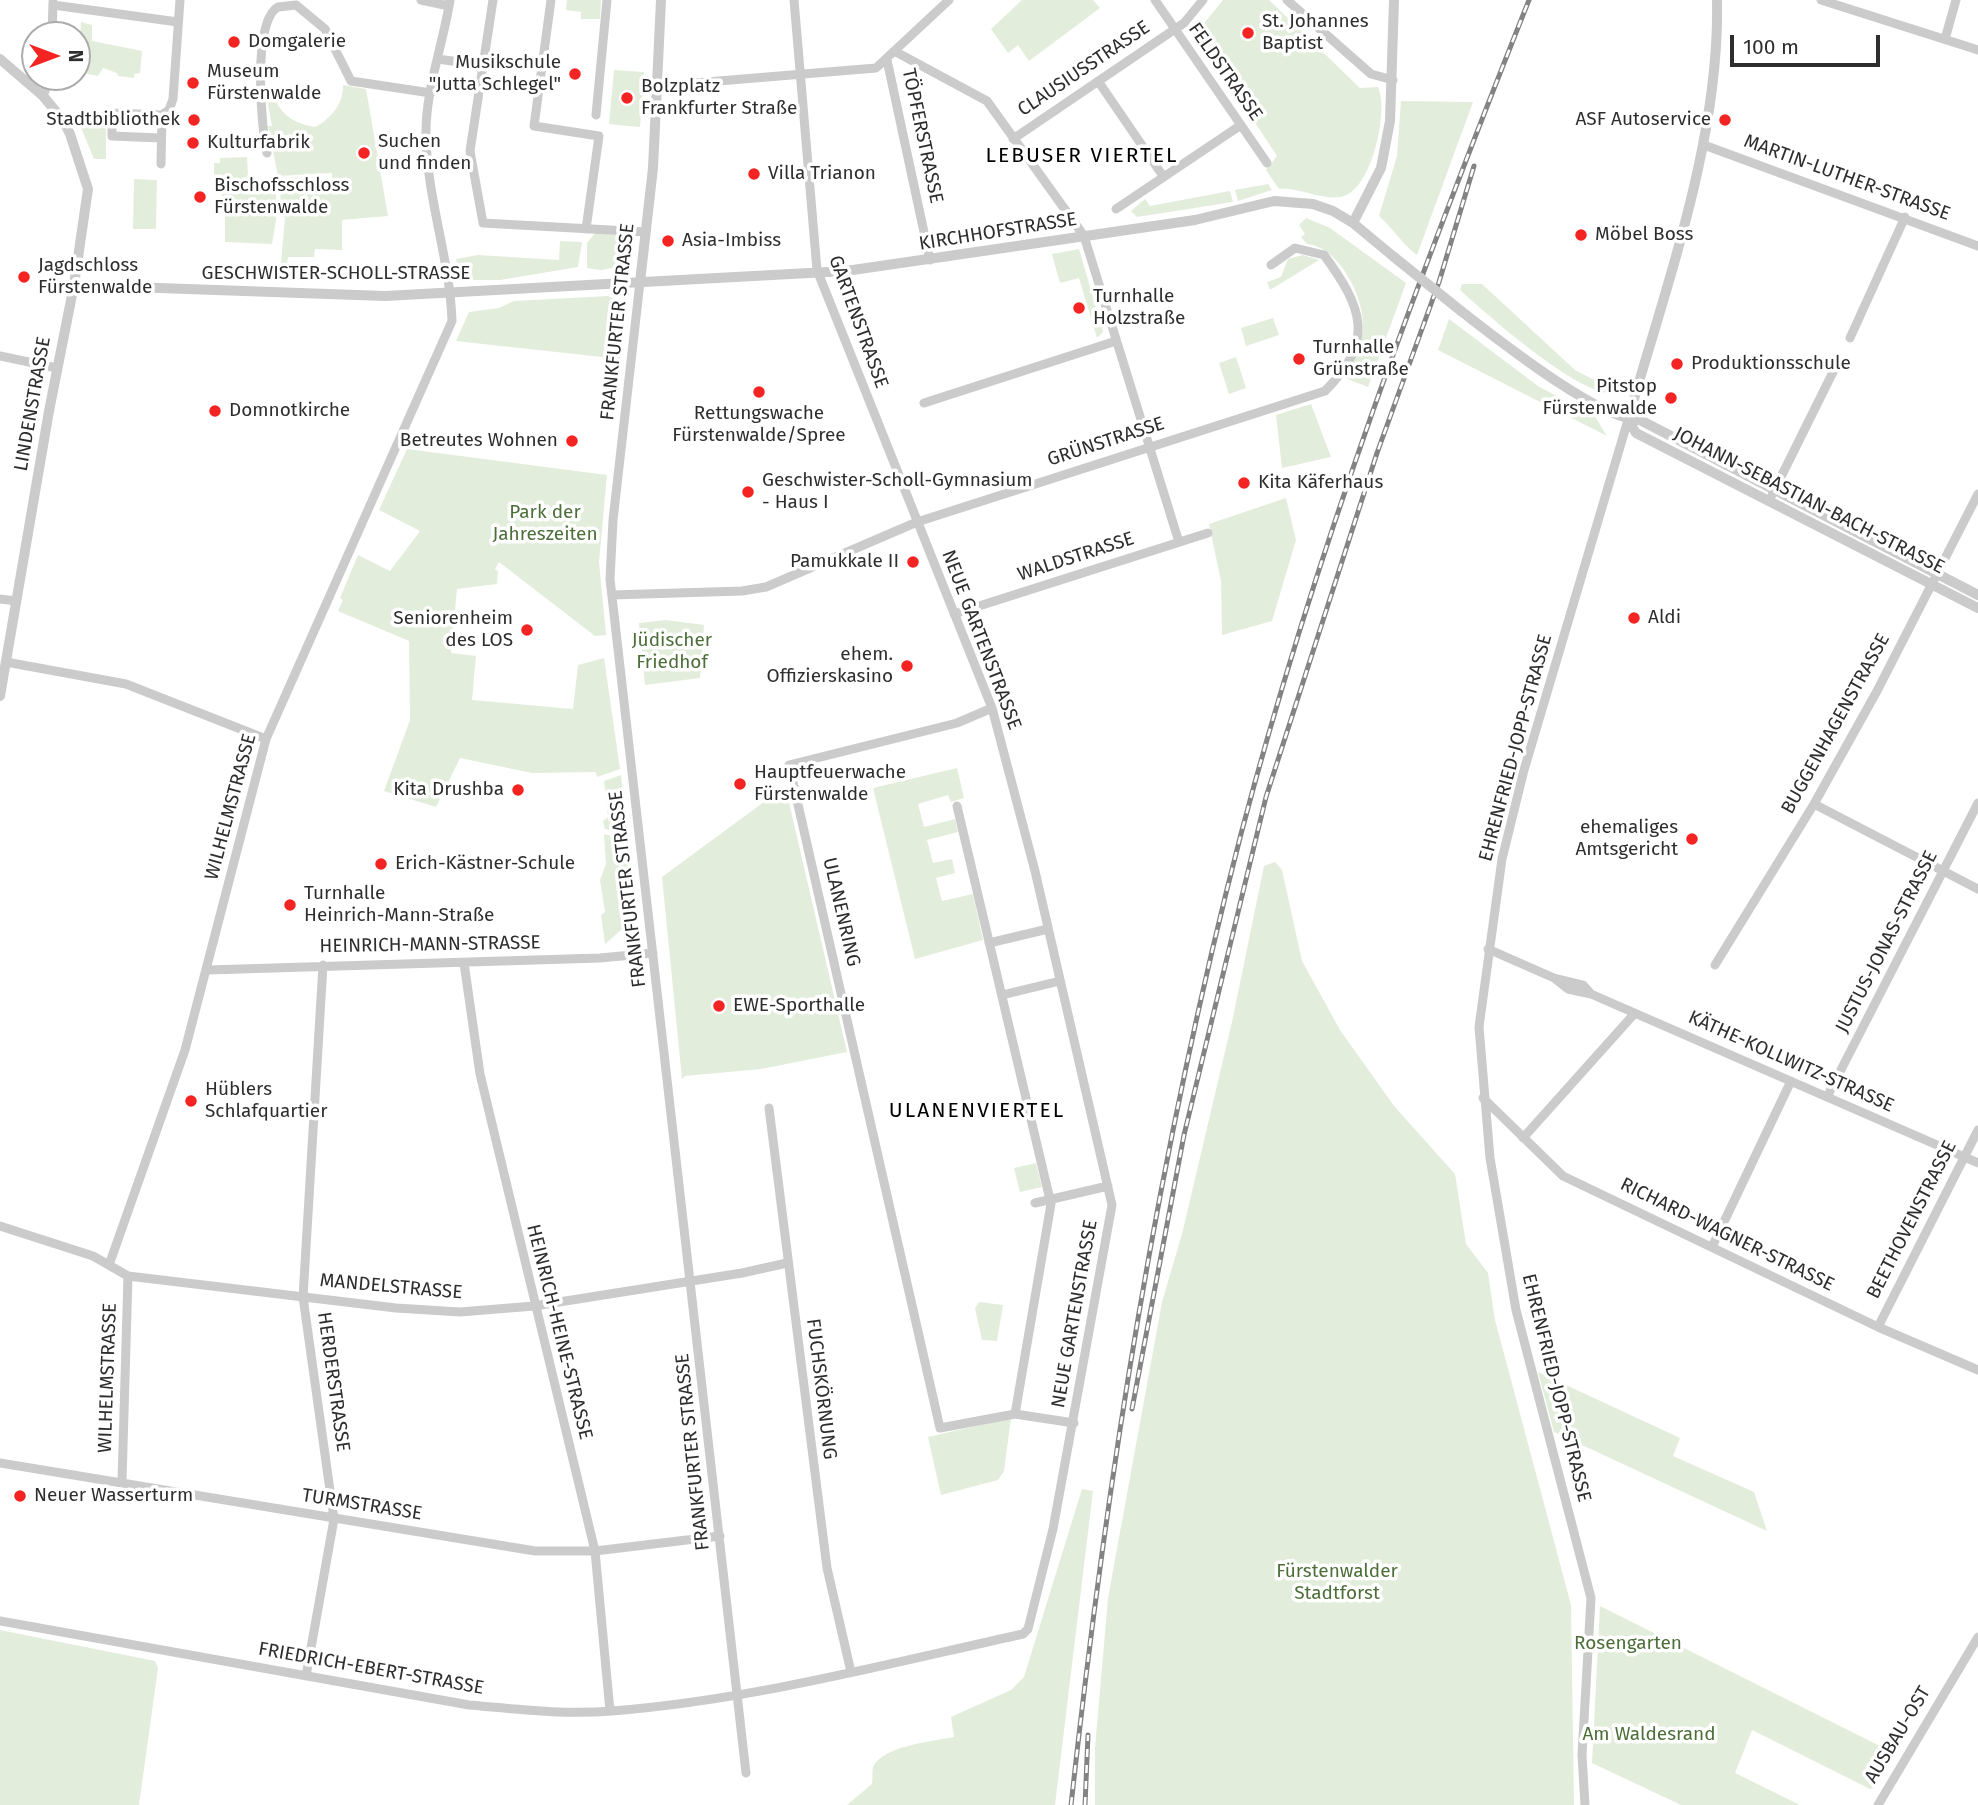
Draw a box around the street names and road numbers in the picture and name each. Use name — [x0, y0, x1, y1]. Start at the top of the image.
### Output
street label: CLAUSIUSSTRASSE — [1014, 16, 1154, 122]
street label: FELDSTRASSE — [1183, 19, 1267, 125]
street label: TÖPFERSTRASSE — [897, 67, 947, 205]
street label: MARTIN-LUTHER-STRASSE — [1741, 130, 1953, 226]
street label: KIRCHHOFSTRASSE — [917, 208, 1079, 256]
street label: FRANKFURTER STRASSE — [596, 222, 640, 422]
street label: GARTENSTRASSE — [823, 252, 893, 392]
street label: GESCHWISTER-SCHOLL-STRASSE — [202, 263, 470, 285]
street label: LINDENSTRASSE — [10, 335, 56, 473]
street label: GRÜNSTRASSE — [1045, 412, 1167, 472]
street label: JOHANN-SEBASTIAN-BACH-STRASSE — [1670, 423, 1948, 579]
street label: WALDSTRASSE — [1015, 527, 1137, 587]
street label: NEUE GARTENSTRASSE — [936, 547, 1026, 733]
street label: BUGGENHAGENSTRASSE — [1777, 630, 1895, 818]
street label: EHRENFRIED-JOPP-STRASSE — [1475, 632, 1557, 864]
street label: WILHELMSTRASSE — [201, 731, 261, 883]
street label: FRANKFURTER STRASSE — [605, 789, 651, 989]
street label: JUSTUS-JONAS-STRASSE — [1831, 847, 1943, 1037]
street label: ULANENRING — [817, 855, 865, 969]
street label: HEINRICH-MANN-STRASSE — [319, 932, 541, 958]
street label: KÄTHE-KOLLWITZ-STRASSE — [1685, 1006, 1897, 1118]
street label: BEETHOVENSTRASSE — [1862, 1137, 1962, 1303]
street label: RICHARD-WAGNER-STRASSE — [1616, 1173, 1838, 1297]
street label: NEUE GARTENSTRASSE — [1047, 1218, 1103, 1410]
street label: HEINRICH-HEINE-STRASSE — [521, 1222, 597, 1442]
street label: MANDELSTRASSE — [319, 1269, 463, 1305]
street label: EHRENFRIED-JOPP-STRASSE — [1517, 1271, 1595, 1505]
street label: WILHELMSTRASSE — [94, 1302, 122, 1454]
street label: HERDERSTRASSE — [312, 1311, 354, 1453]
street label: FUCHSKÖRNUNG — [801, 1317, 841, 1461]
street label: FRANKFURTER STRASSE — [671, 1352, 715, 1552]
street label: TURMSTRASSE — [300, 1484, 424, 1526]
street label: FRIEDRICH-EBERT-STRASSE — [256, 1638, 486, 1700]
street label: AUSBAU-OST — [1860, 1683, 1936, 1787]

